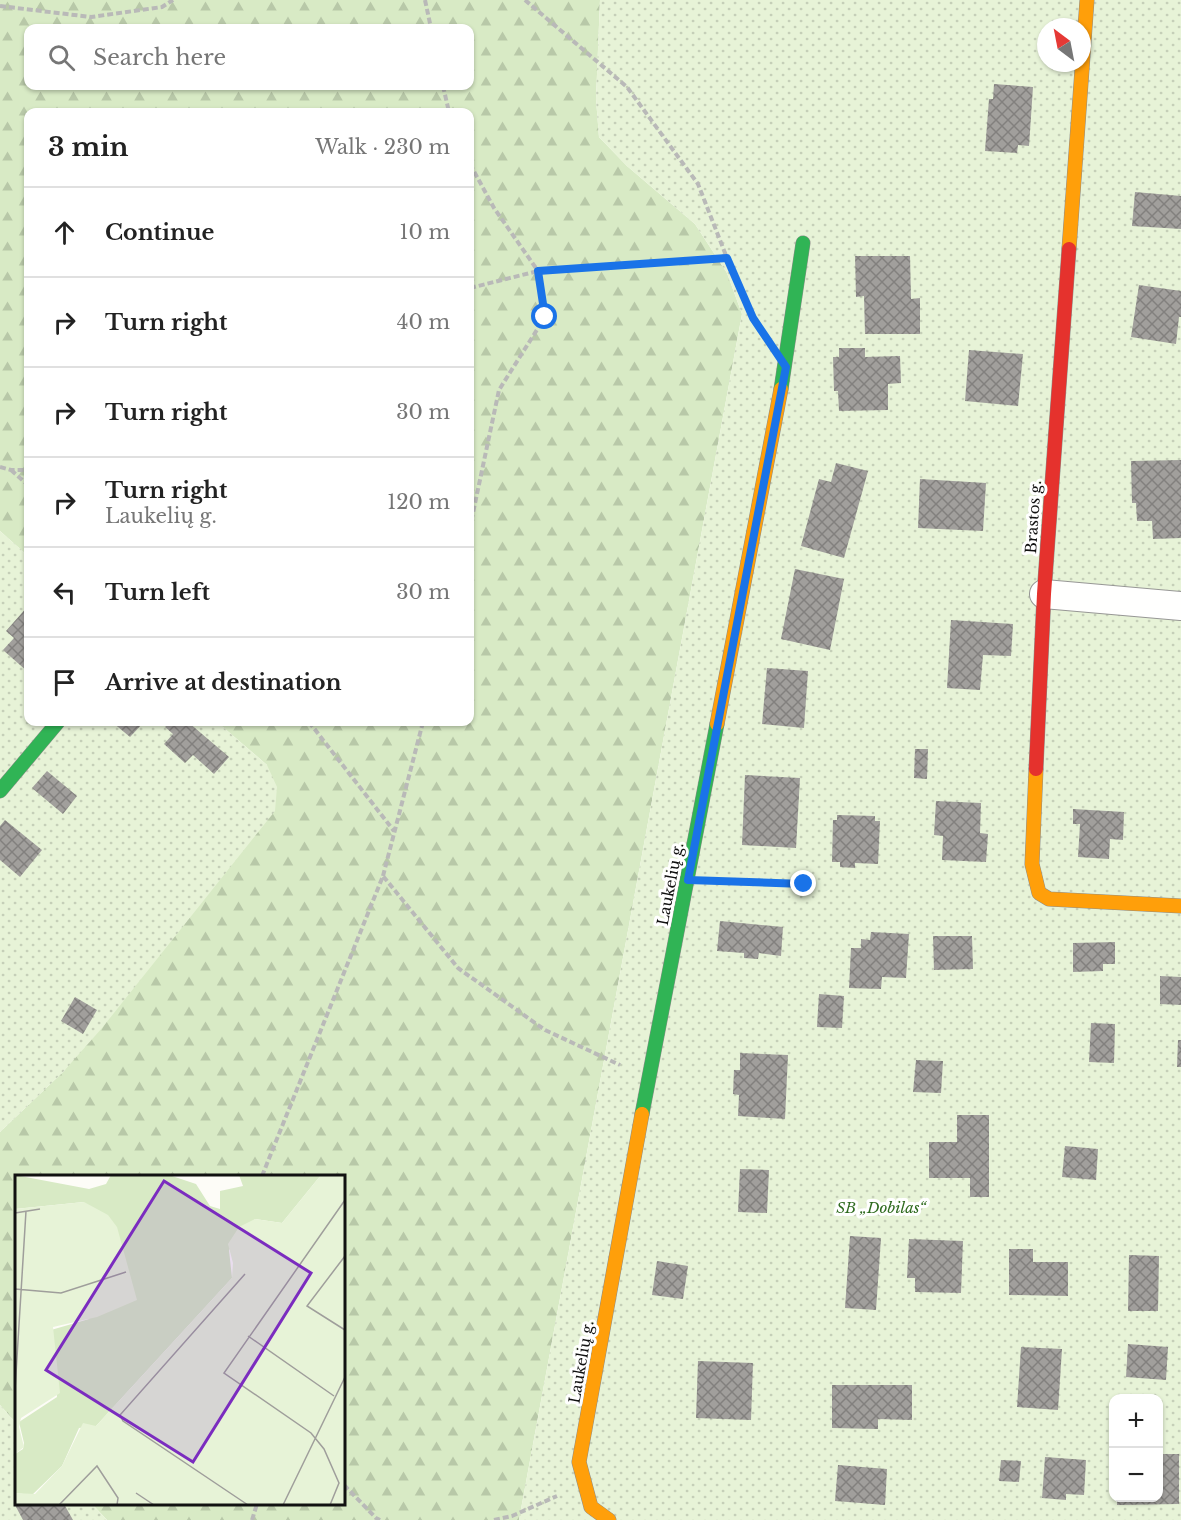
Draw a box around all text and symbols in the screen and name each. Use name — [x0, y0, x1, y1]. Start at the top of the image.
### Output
north arrow — [1037, 18, 1091, 72]
search box — [24, 24, 474, 90]
icon: search — [45, 41, 78, 74]
text: Search here — [93, 44, 226, 71]
text: 3 min — [48, 131, 129, 163]
text: Walk · 230 m — [315, 135, 450, 159]
icon: ahead — [48, 216, 81, 249]
text: Continue — [105, 219, 214, 246]
text: 10 m — [400, 220, 450, 244]
route start — [531, 303, 557, 329]
icon: right — [48, 306, 81, 339]
text: Turn right — [105, 309, 227, 336]
text: 40 m — [397, 310, 450, 334]
icon: right — [48, 396, 81, 429]
text: Turn right — [105, 399, 227, 426]
text: 30 m — [396, 400, 450, 424]
text: Turn right — [105, 477, 227, 504]
street label: Brastos g. — [1021, 480, 1045, 554]
icon: right — [48, 486, 81, 519]
text: 120 m — [387, 490, 450, 514]
text: Laukelių g. — [105, 504, 217, 528]
icon: left — [48, 576, 81, 609]
text: Turn left — [105, 579, 210, 606]
text: 30 m — [396, 580, 450, 604]
icon: arrive — [48, 666, 81, 699]
text: Arrive at destination — [105, 669, 342, 696]
street label: Laukelių g. — [653, 841, 687, 927]
route end — [790, 870, 816, 896]
inset map — [15, 1175, 345, 1505]
park label: SB „Dobilas“ — [836, 1198, 927, 1217]
street label: Laukelių g. — [564, 1319, 598, 1405]
map controls — [1109, 1394, 1163, 1502]
button: + — [1109, 1394, 1163, 1448]
button: − — [1109, 1448, 1163, 1502]

